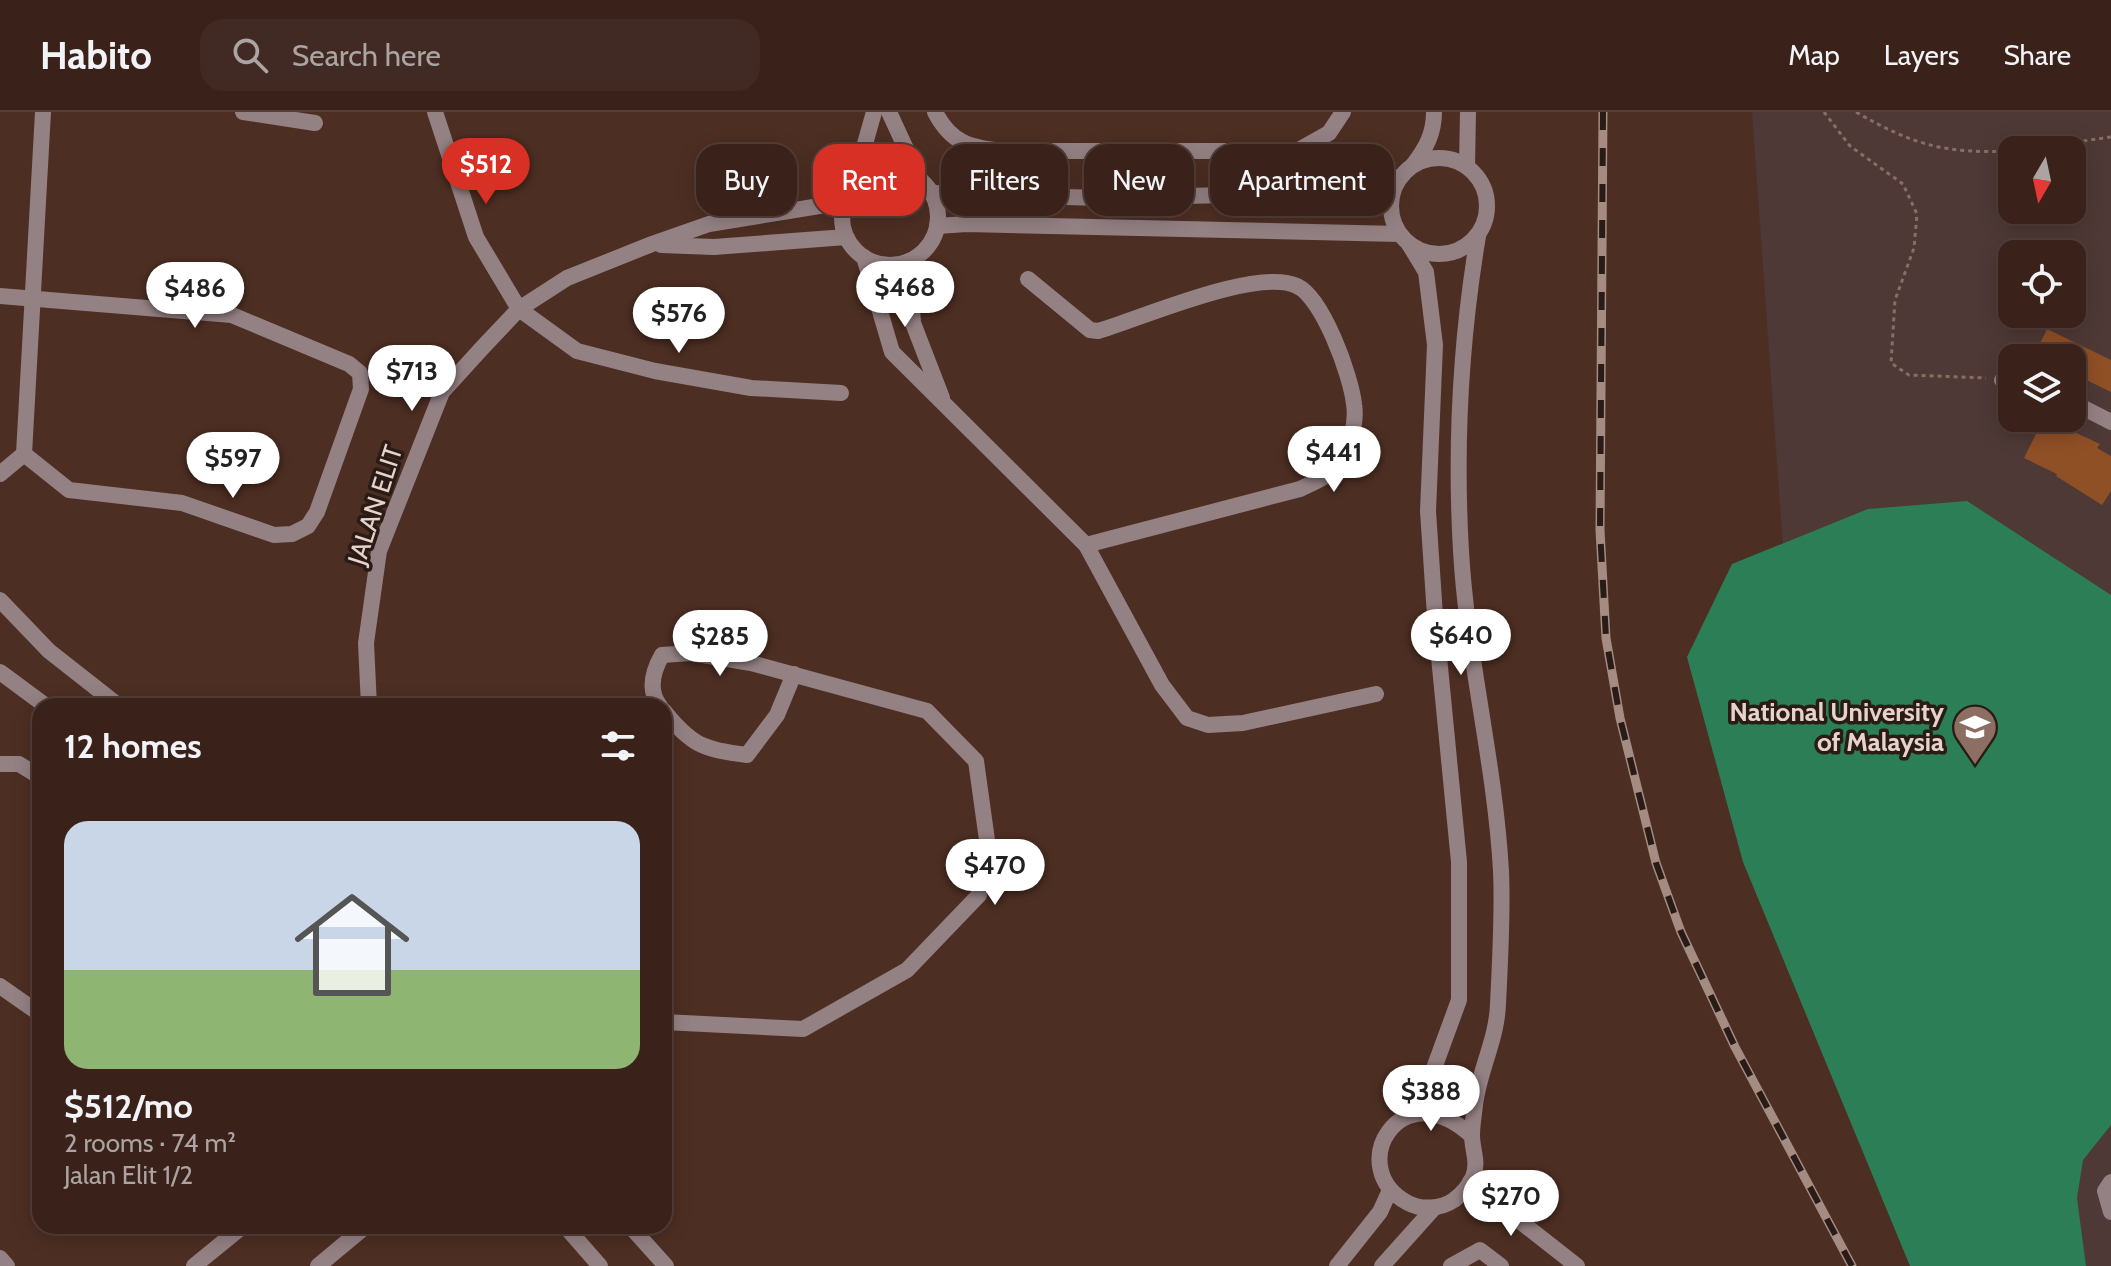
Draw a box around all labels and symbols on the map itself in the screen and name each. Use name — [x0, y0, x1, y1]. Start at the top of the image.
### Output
north arrow — [1998, 136, 2086, 224]
pin: $512 — [439, 138, 533, 206]
pin: $468 — [858, 261, 952, 329]
pin: $486 — [148, 262, 242, 330]
pin: $576 — [632, 287, 726, 355]
pin: $713 — [365, 345, 459, 413]
pin: $441 — [1287, 426, 1381, 494]
pin: $597 — [186, 432, 280, 500]
street label: JALAN ELIT — [340, 441, 409, 570]
pin: $640 — [1414, 609, 1508, 677]
pin: $285 — [673, 610, 767, 678]
place label: National University of Malaysia — [1730, 696, 1944, 758]
school or university icon: National University of Malaysia — [1951, 703, 1999, 766]
pin: $470 — [948, 839, 1042, 907]
pin: $388 — [1384, 1065, 1478, 1133]
pin: $270 — [1464, 1170, 1558, 1238]

